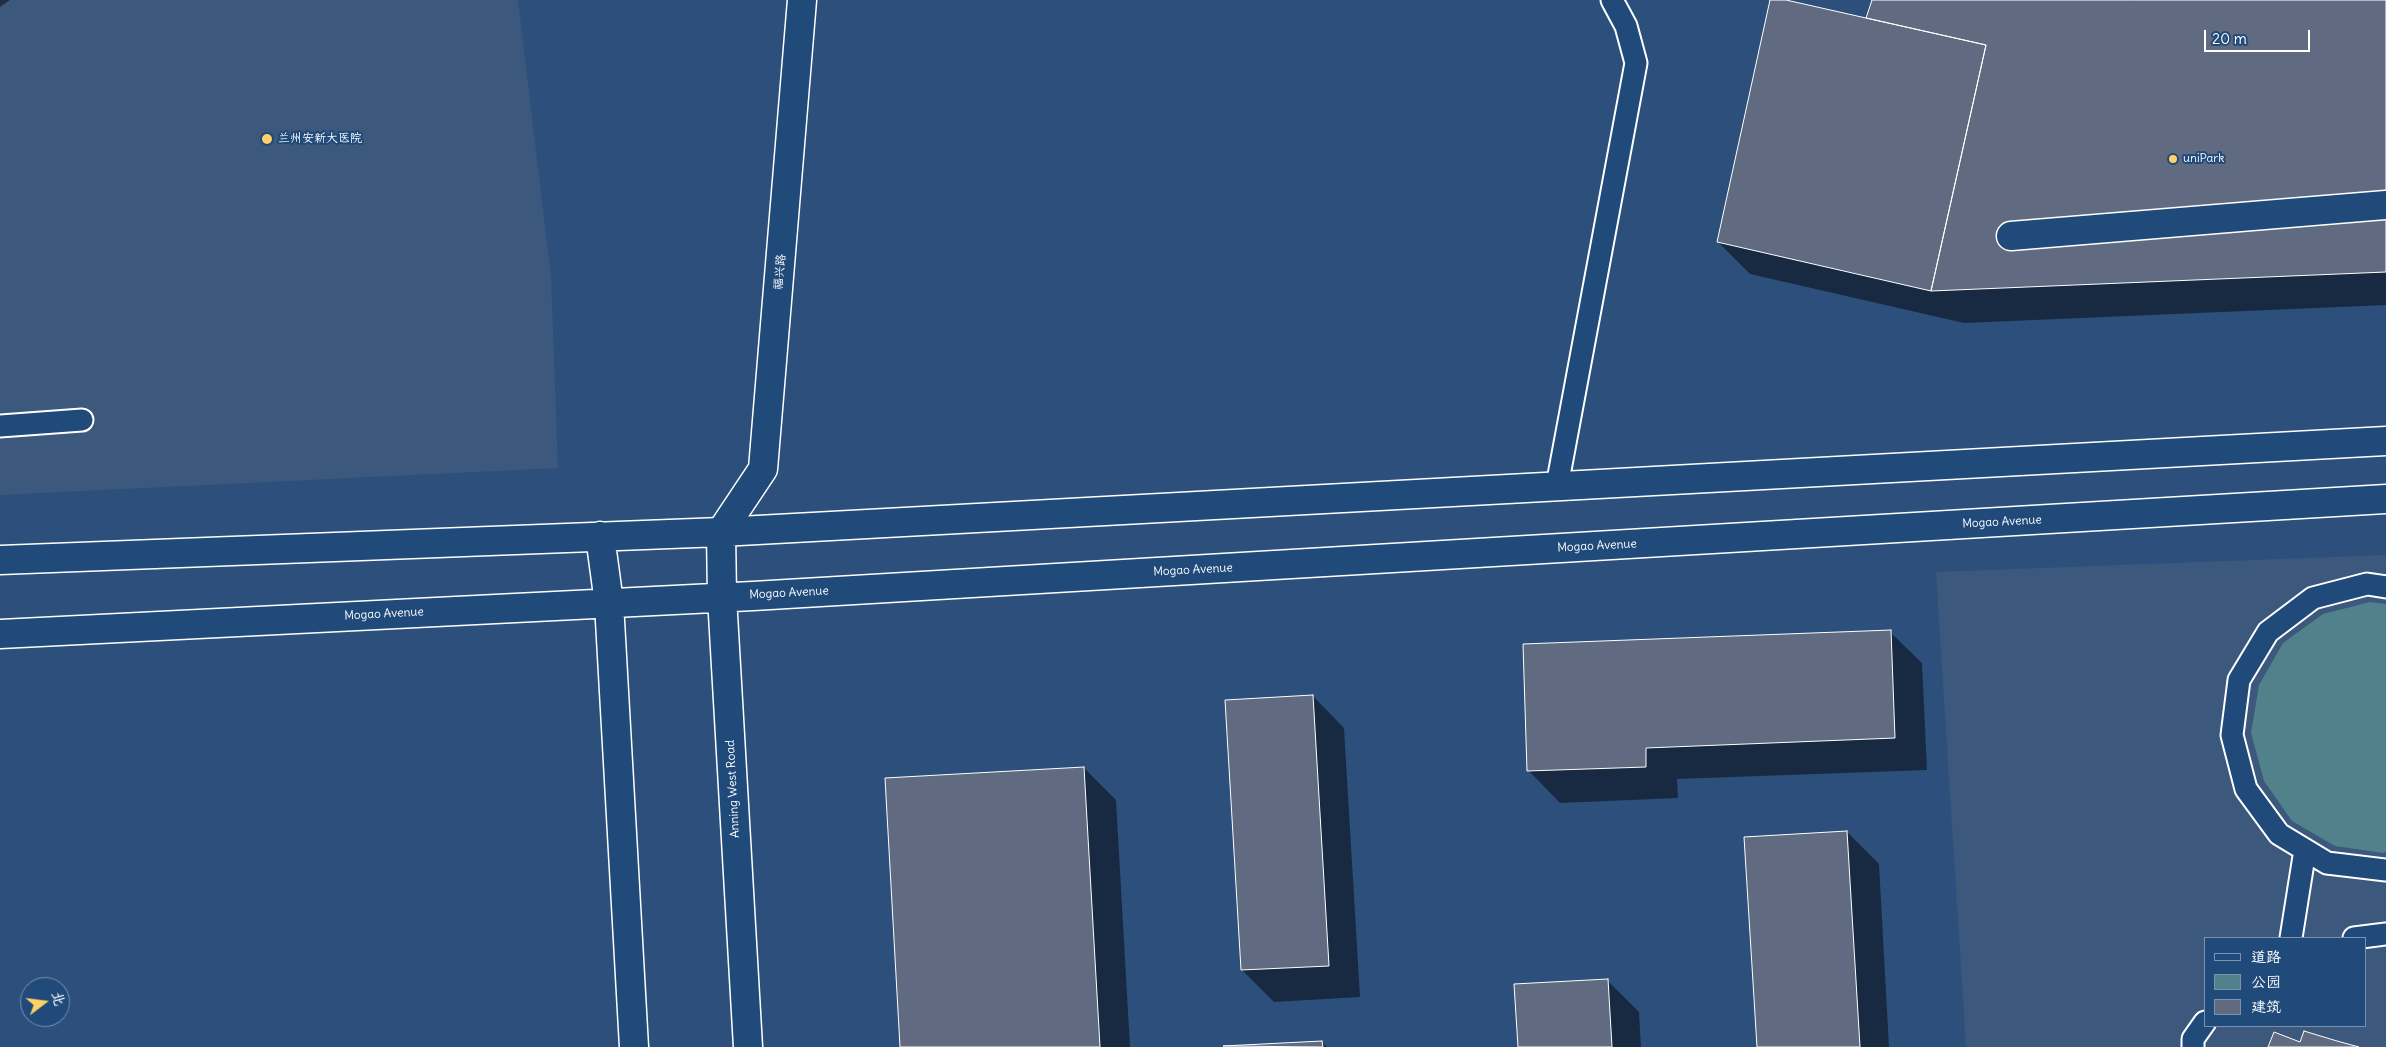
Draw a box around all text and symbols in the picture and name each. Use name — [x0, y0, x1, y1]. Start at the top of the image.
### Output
scale bar — [2206, 20, 2312, 52]
text: 20 m — [2212, 29, 2247, 48]
marker: 兰州安新大医院 — [260, 132, 274, 146]
place label: 兰州安新大医院 — [278, 132, 362, 146]
place label: uniPark — [2183, 152, 2224, 166]
marker: uniPark — [2167, 153, 2179, 165]
street label: 福兴路 — [771, 253, 789, 291]
street label: Mogao Avenue — [1962, 513, 2042, 531]
street label: Mogao Avenue — [1557, 537, 1637, 555]
street label: Mogao Avenue — [1153, 561, 1233, 579]
street label: Mogao Avenue — [749, 584, 829, 602]
street label: Mogao Avenue — [344, 605, 424, 623]
street label: Anning West Road — [723, 740, 743, 838]
legend — [2204, 937, 2366, 1027]
text: 道路 — [2251, 947, 2281, 966]
text: 公园 — [2251, 972, 2281, 991]
north arrow — [20, 977, 70, 1027]
text: 北 — [48, 989, 69, 1007]
text: 建筑 — [2251, 997, 2281, 1016]

